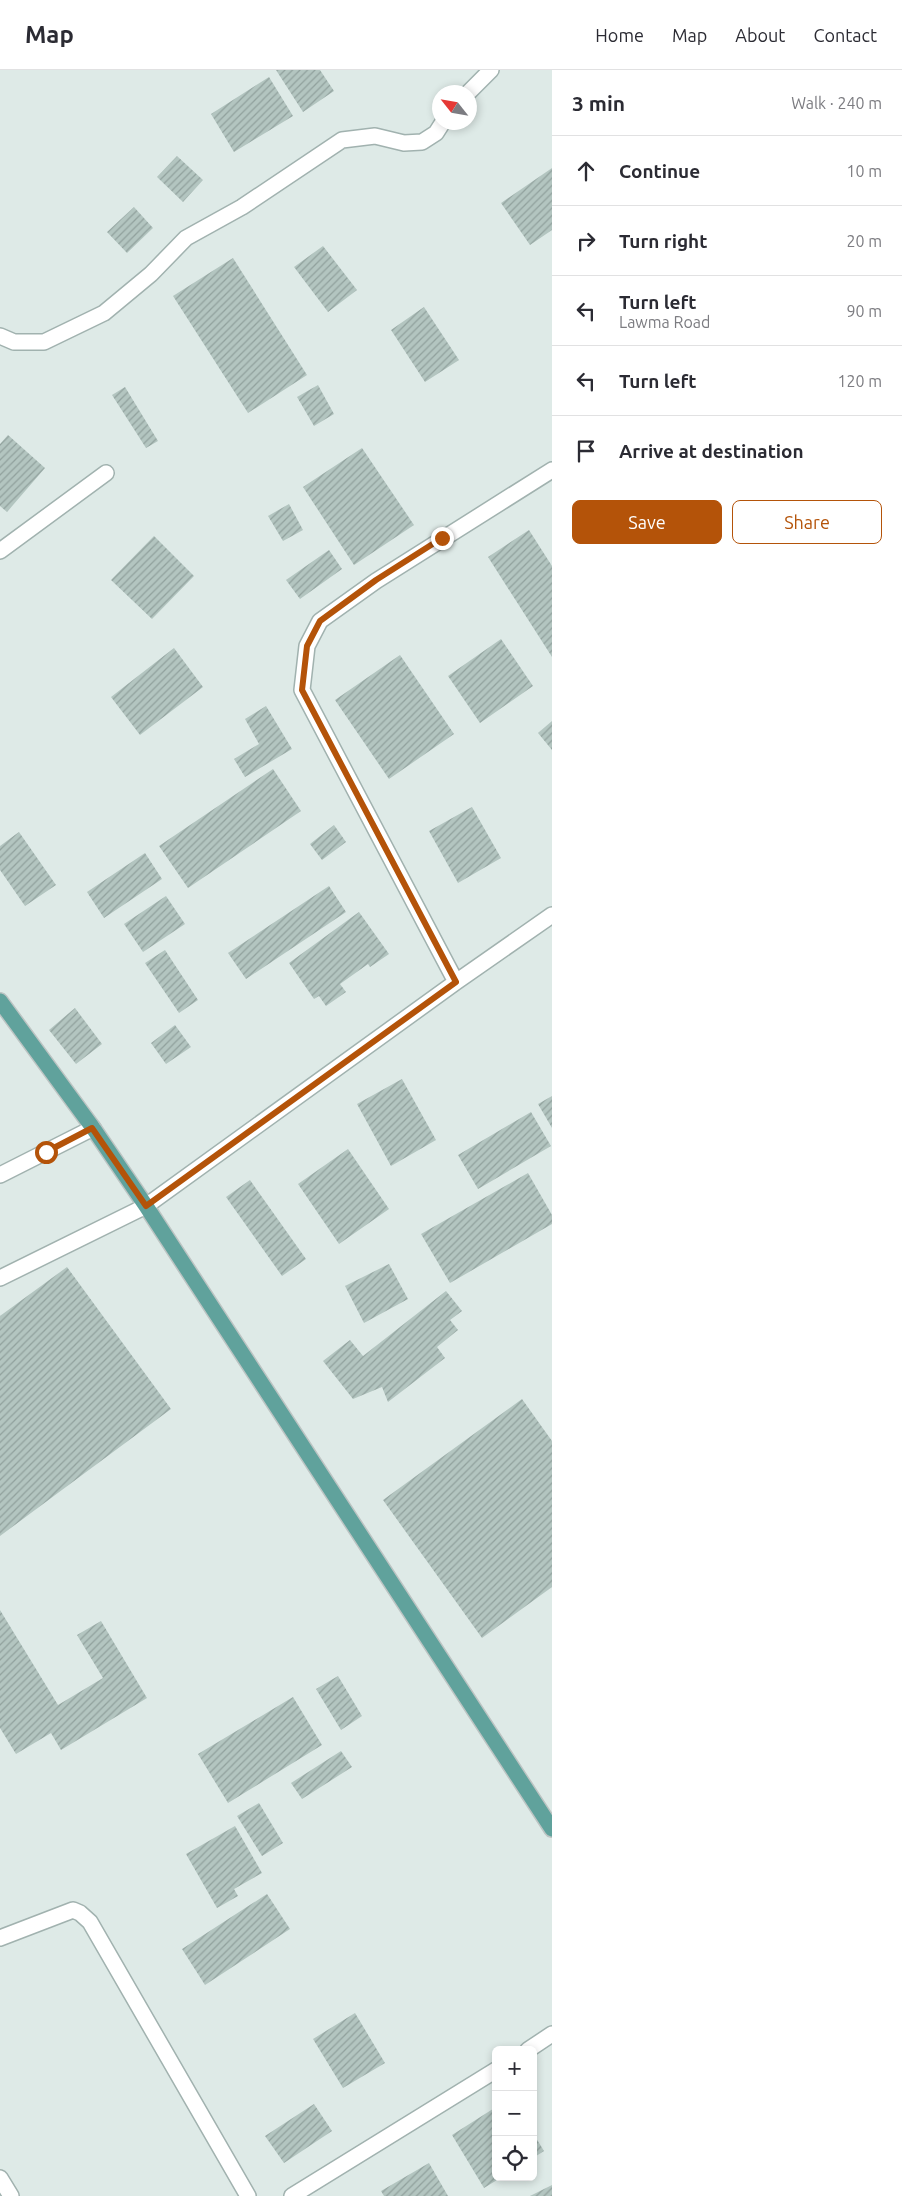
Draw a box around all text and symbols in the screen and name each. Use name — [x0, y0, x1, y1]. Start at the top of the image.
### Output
text: Map — [25, 21, 74, 48]
text: Home — [595, 25, 644, 45]
text: Map — [672, 25, 707, 45]
text: About — [735, 25, 785, 45]
text: Contact — [813, 25, 877, 45]
north arrow — [432, 85, 477, 130]
text: 3 min — [572, 91, 625, 115]
text: Walk · 240 m — [791, 94, 882, 112]
icon: ahead — [572, 157, 600, 185]
text: Continue — [619, 160, 700, 182]
text: 10 m — [846, 162, 882, 180]
icon: right — [572, 227, 600, 255]
text: Turn right — [619, 230, 707, 252]
text: 20 m — [846, 232, 882, 250]
text: Turn left — [619, 291, 697, 313]
icon: left — [572, 297, 600, 325]
text: 90 m — [846, 302, 882, 320]
text: Lawma Road — [619, 313, 710, 331]
icon: left — [572, 367, 600, 395]
text: Turn left — [619, 370, 697, 392]
text: 120 m — [837, 372, 882, 390]
icon: arrive — [572, 437, 600, 465]
text: Arrive at destination — [619, 440, 804, 462]
button: Save — [572, 500, 722, 544]
button: Share — [732, 500, 882, 544]
route end — [431, 527, 454, 550]
route start — [35, 1141, 58, 1164]
map controls — [492, 2046, 537, 2181]
button: + — [492, 2046, 537, 2091]
button: − — [492, 2091, 537, 2136]
button: locate — [492, 2136, 537, 2181]

